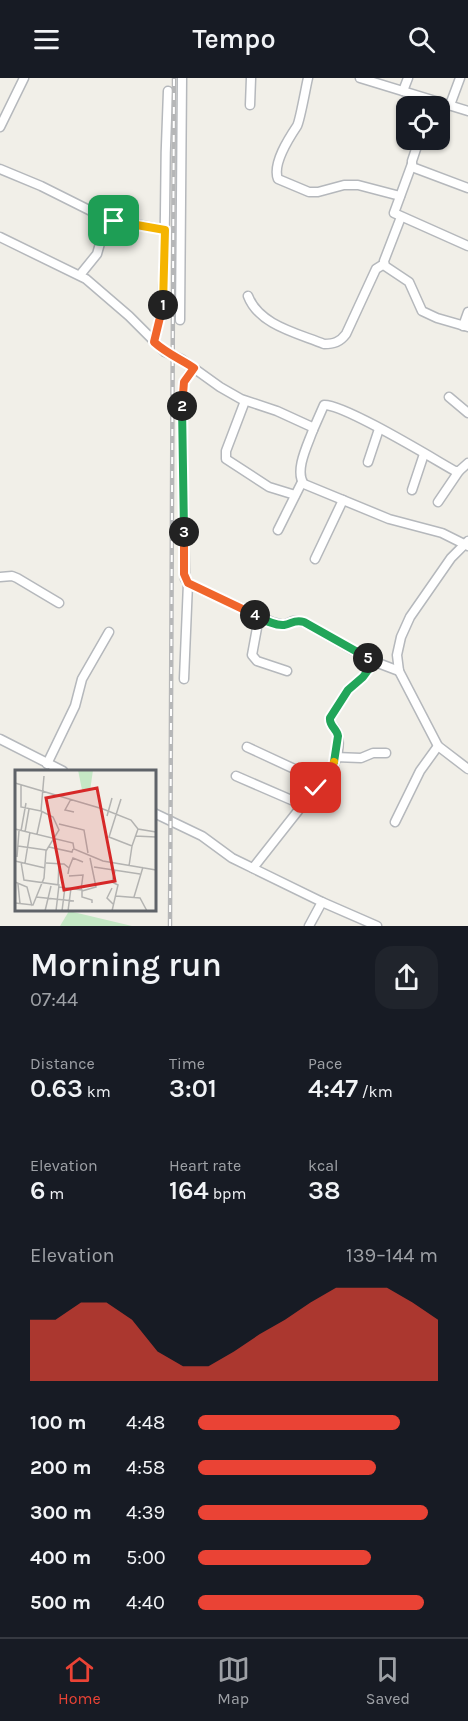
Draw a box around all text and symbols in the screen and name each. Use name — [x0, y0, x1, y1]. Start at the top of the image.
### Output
icon: menu — [30, 23, 63, 56]
text: Tempo — [192, 23, 276, 55]
icon: search — [405, 23, 438, 56]
map controls — [396, 96, 450, 150]
button: locate — [396, 96, 450, 150]
pin — [88, 195, 139, 246]
icon: arrive — [97, 204, 130, 237]
pin: 1 — [148, 290, 178, 320]
text: 1 — [160, 295, 166, 314]
pin: 2 — [167, 391, 197, 421]
text: 2 — [177, 396, 187, 415]
pin: 3 — [169, 517, 199, 547]
text: 3 — [179, 522, 189, 541]
pin: 4 — [240, 600, 270, 630]
text: 4 — [250, 605, 260, 624]
pin: 5 — [353, 643, 383, 673]
text: 5 — [363, 648, 373, 667]
pin — [290, 762, 341, 813]
inset map — [15, 770, 156, 911]
icon: check — [299, 771, 332, 804]
text: Morning run — [30, 946, 222, 984]
button: share — [375, 946, 438, 1009]
text: 07:44 — [30, 988, 78, 1011]
text: Distance — [30, 1054, 95, 1073]
text: Time — [169, 1054, 205, 1073]
text: Pace — [308, 1054, 342, 1073]
text: 0.63 — [30, 1073, 83, 1104]
text: 3:01 — [169, 1073, 217, 1104]
text: 4:47 — [308, 1073, 358, 1104]
text: km — [83, 1082, 111, 1101]
text: /km — [358, 1082, 393, 1101]
text: Elevation — [30, 1156, 98, 1175]
text: Heart rate — [169, 1156, 241, 1175]
text: kcal — [308, 1156, 339, 1175]
text: 6 — [30, 1175, 46, 1206]
text: 164 — [169, 1175, 209, 1206]
text: 38 — [308, 1175, 341, 1206]
text: m — [46, 1184, 64, 1203]
text: bpm — [209, 1184, 246, 1203]
text: Elevation — [30, 1244, 115, 1267]
text: 139–144 m — [346, 1244, 438, 1267]
text: 100 m — [30, 1411, 86, 1434]
text: 4:48 — [126, 1411, 165, 1434]
text: 200 m — [30, 1456, 91, 1479]
text: 4:58 — [126, 1456, 165, 1479]
text: 300 m — [30, 1501, 92, 1524]
text: 4:39 — [126, 1501, 165, 1524]
text: 400 m — [30, 1546, 91, 1569]
text: 5:00 — [126, 1546, 166, 1569]
text: 500 m — [30, 1591, 91, 1614]
text: 4:40 — [126, 1591, 165, 1614]
tab: Home — [58, 1653, 101, 1708]
tab: Map — [217, 1653, 250, 1708]
tab: Saved — [366, 1653, 410, 1708]

